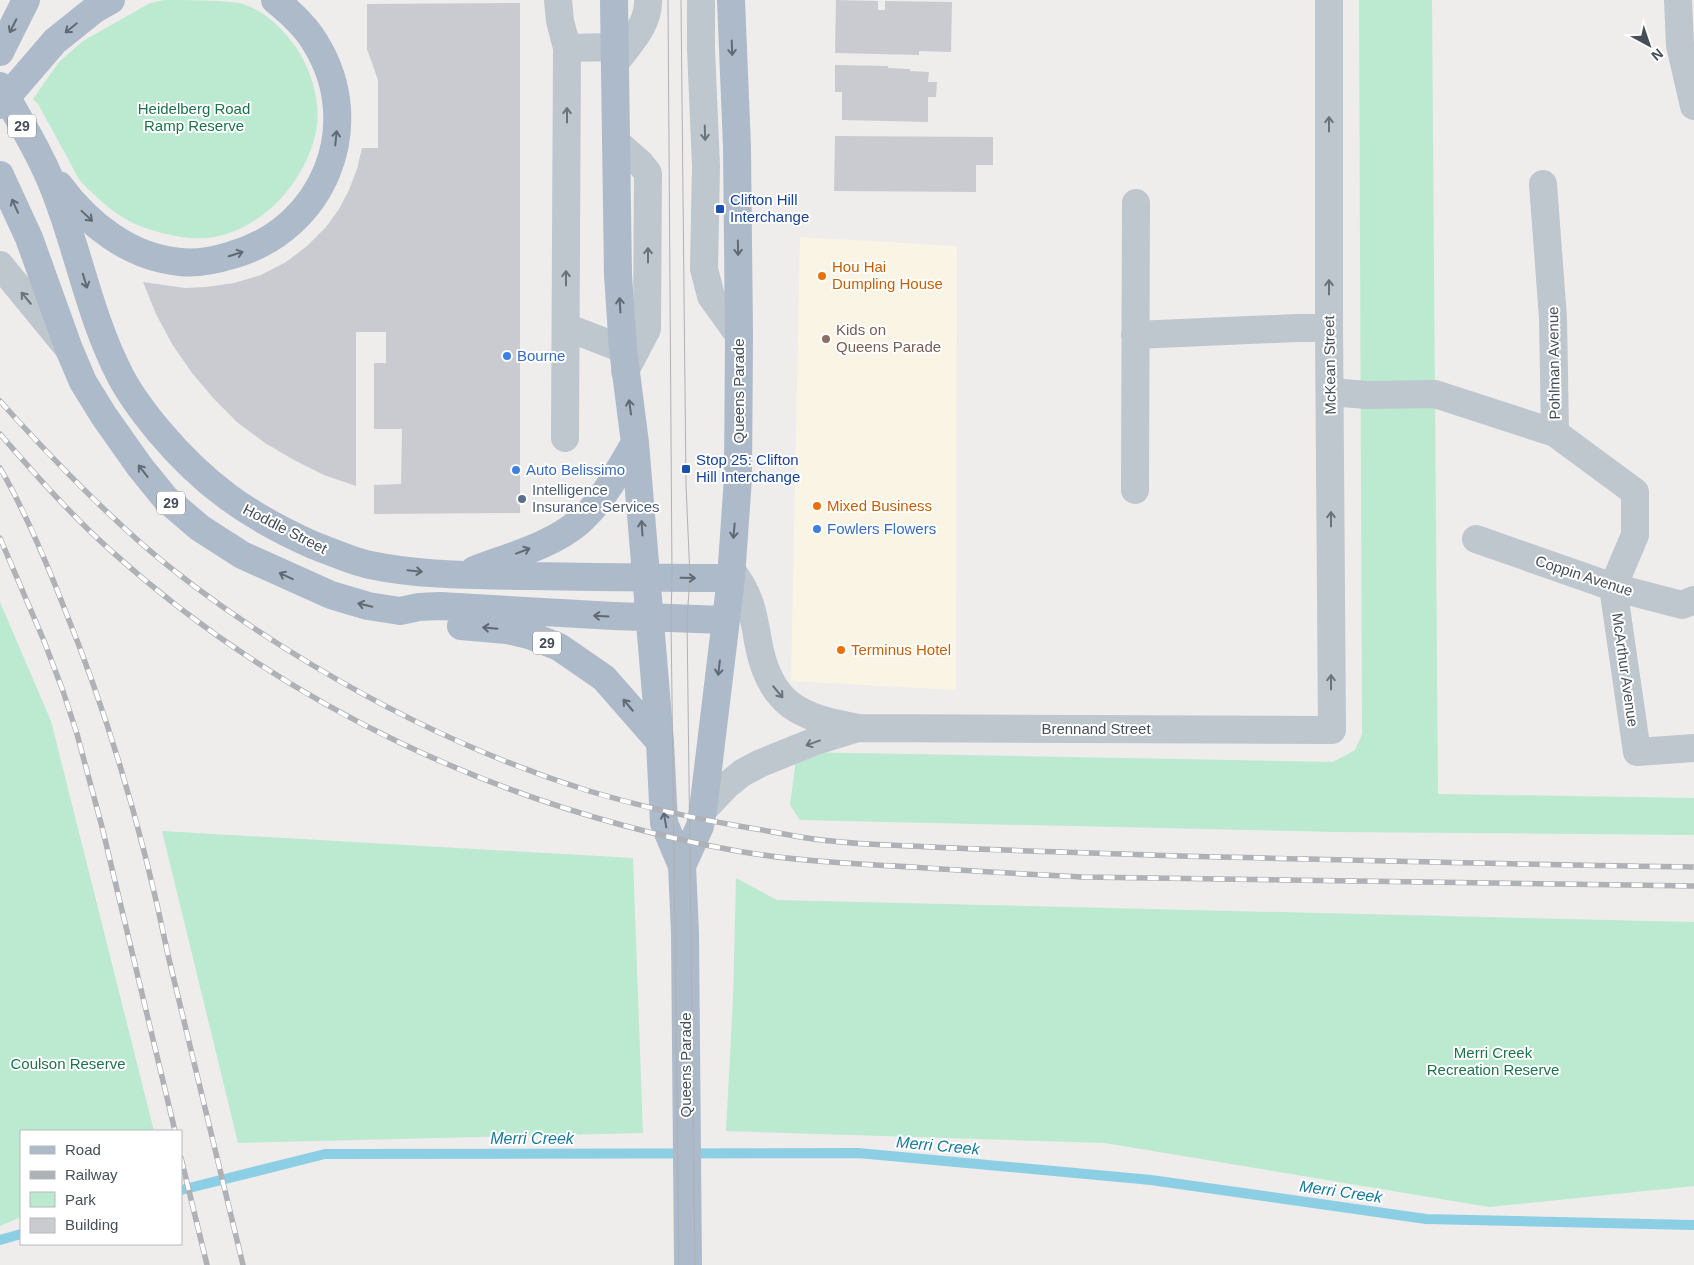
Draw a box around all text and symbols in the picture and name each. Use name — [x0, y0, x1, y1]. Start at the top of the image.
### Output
one-way arrow — [8, 18, 17, 33]
north arrow — [1624, 20, 1674, 70]
one-way arrow — [65, 23, 78, 34]
one-way arrow — [727, 40, 737, 56]
text: N — [1648, 46, 1666, 64]
park label: Heidelberg Road Ramp Reserve — [138, 100, 250, 134]
one-way arrow — [562, 108, 572, 124]
road number: 29 — [8, 114, 36, 138]
one-way arrow — [1324, 116, 1334, 132]
one-way arrow — [700, 124, 710, 140]
one-way arrow — [331, 130, 341, 146]
place label: Clifton Hill Interchange — [730, 191, 809, 225]
one-way arrow — [10, 199, 20, 214]
marker: Clifton Hill Interchange — [714, 203, 726, 215]
one-way arrow — [81, 210, 93, 222]
one-way arrow — [733, 240, 743, 256]
one-way arrow — [643, 248, 653, 264]
one-way arrow — [228, 249, 243, 258]
place label: Hou Hai Dumpling House — [832, 258, 943, 292]
one-way arrow — [561, 270, 571, 286]
marker: Hou Hai Dumpling House — [816, 270, 828, 282]
one-way arrow — [80, 272, 90, 288]
one-way arrow — [1324, 279, 1334, 295]
one-way arrow — [21, 292, 32, 305]
one-way arrow — [616, 297, 625, 313]
street label: Pohlman Avenue — [1544, 306, 1563, 420]
street label: McKean Street — [1320, 314, 1339, 415]
place label: Kids on Queens Parade — [836, 321, 941, 355]
marker: Kids on Queens Parade — [820, 333, 832, 345]
street label: Queens Parade — [730, 338, 747, 444]
place label: Bourne — [517, 347, 565, 364]
marker: Bourne — [501, 350, 513, 362]
one-way arrow — [625, 399, 635, 415]
place label: Stop 25: Clifton Hill Interchange — [696, 451, 800, 485]
place label: Auto Belissimo — [526, 461, 625, 478]
marker: Stop 25: Clifton Hill Interchange — [680, 463, 692, 475]
one-way arrow — [138, 464, 149, 477]
marker: Auto Belissimo — [510, 464, 522, 476]
place label: Intelligence Insurance Services — [532, 481, 660, 515]
road number: 29 — [157, 492, 185, 514]
marker: Intelligence Insurance Services — [516, 493, 528, 505]
place label: Mixed Business — [827, 497, 932, 514]
street label: Hoddle Street — [241, 500, 331, 557]
marker: Mixed Business — [811, 500, 823, 512]
one-way arrow — [1326, 511, 1336, 528]
place label: Fowlers Flowers — [827, 520, 936, 537]
one-way arrow — [637, 521, 646, 537]
one-way arrow — [729, 522, 739, 538]
marker: Fowlers Flowers — [811, 523, 823, 535]
one-way arrow — [515, 546, 530, 555]
street label: Coppin Avenue — [1533, 552, 1635, 599]
one-way arrow — [407, 566, 423, 576]
one-way arrow — [279, 570, 294, 580]
one-way arrow — [680, 573, 696, 583]
one-way arrow — [357, 600, 373, 609]
one-way arrow — [593, 611, 609, 620]
street label: McArthur Avenue — [1609, 612, 1642, 728]
one-way arrow — [483, 624, 499, 633]
road number: 29 — [533, 632, 561, 654]
place label: Terminus Hotel — [851, 641, 951, 658]
marker: Terminus Hotel — [835, 644, 847, 656]
one-way arrow — [714, 660, 724, 676]
one-way arrow — [1326, 674, 1336, 690]
one-way arrow — [773, 685, 784, 698]
one-way arrow — [623, 699, 634, 712]
street label: Brennand Street — [1041, 720, 1151, 737]
one-way arrow — [806, 739, 821, 748]
one-way arrow — [660, 813, 670, 829]
street label: Queens Parade — [677, 1012, 694, 1118]
park label: Merri Creek Recreation Reserve — [1427, 1044, 1559, 1078]
park label: Coulson Reserve — [10, 1055, 126, 1072]
legend — [20, 1130, 182, 1245]
water label: Merri Creek — [490, 1130, 575, 1147]
water label: Merri Creek — [896, 1133, 981, 1158]
text: Road — [65, 1141, 101, 1158]
text: Railway — [65, 1166, 118, 1183]
water label: Merri Creek — [1298, 1177, 1384, 1206]
text: Park — [65, 1191, 96, 1208]
text: Building — [65, 1216, 118, 1233]

